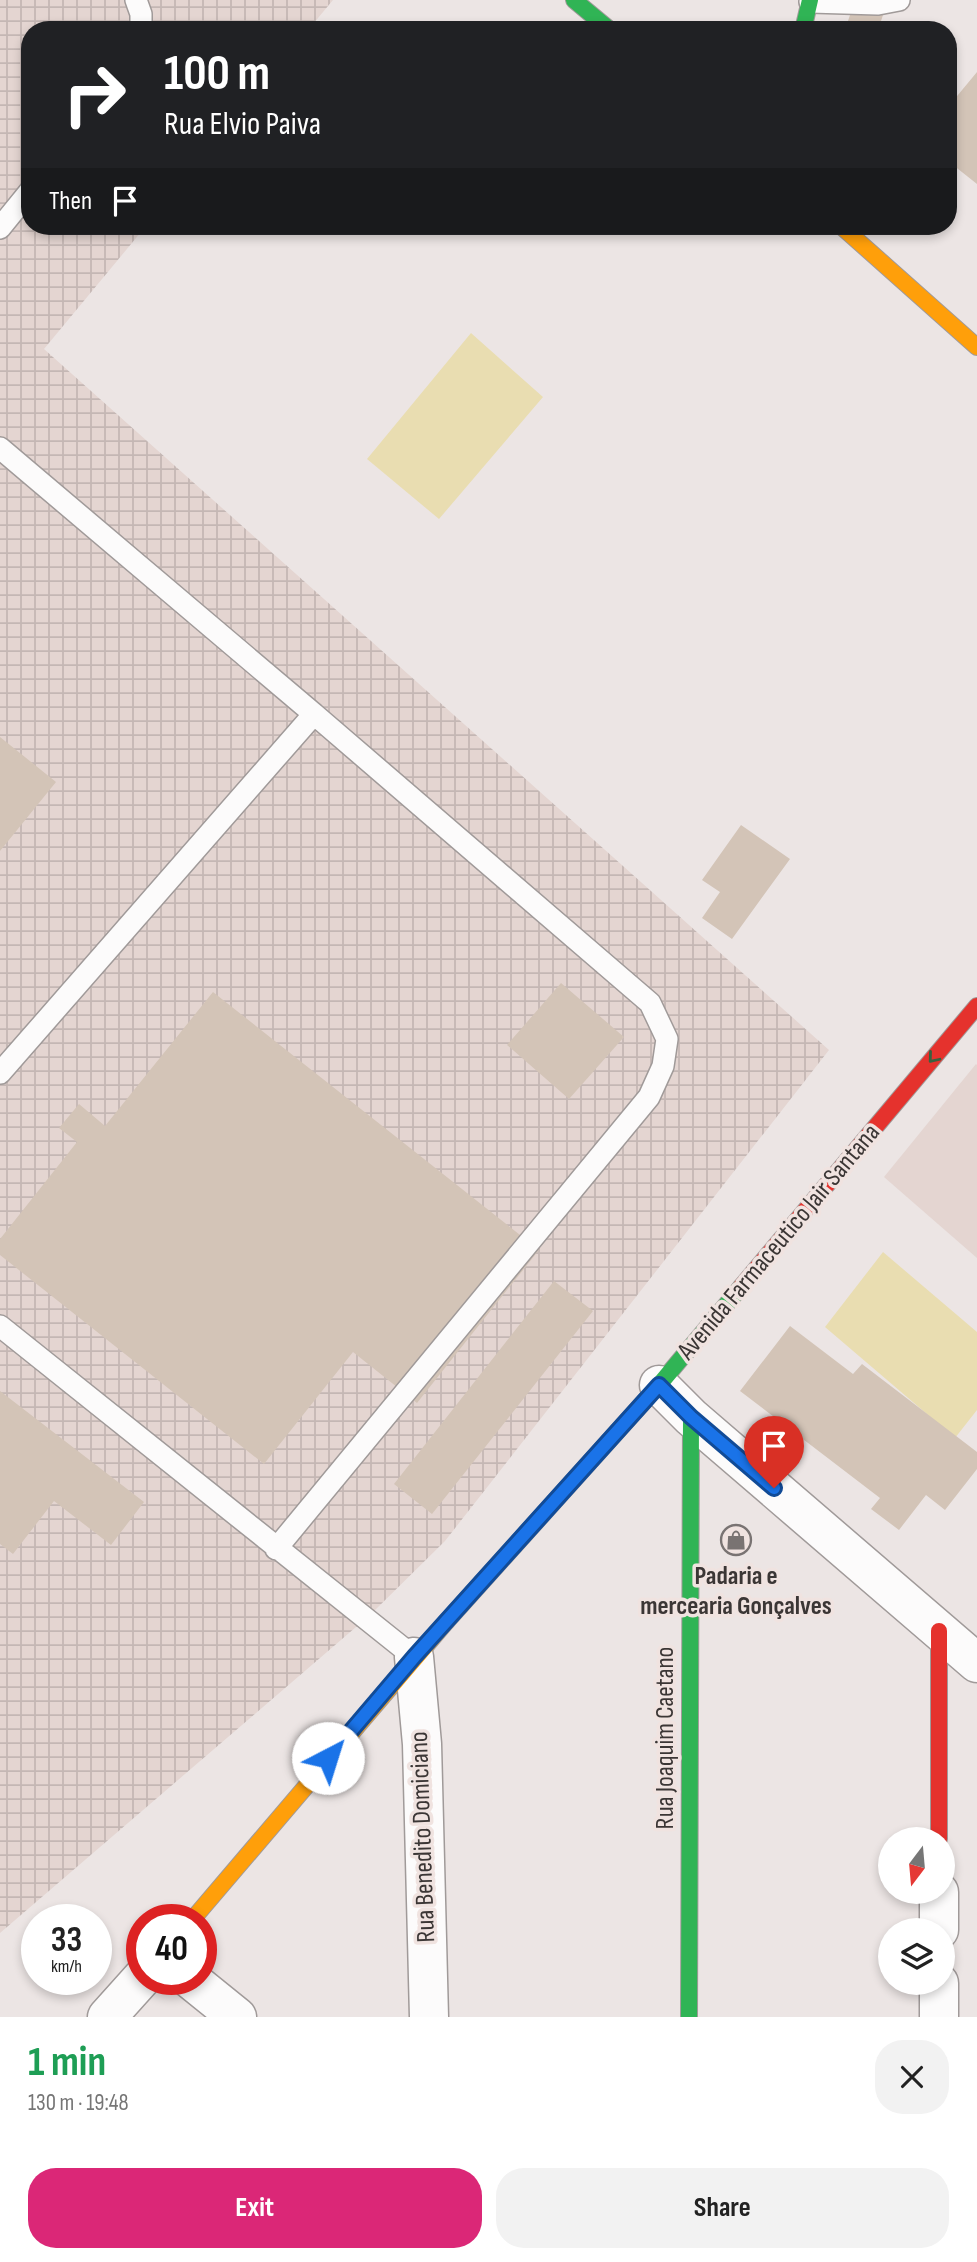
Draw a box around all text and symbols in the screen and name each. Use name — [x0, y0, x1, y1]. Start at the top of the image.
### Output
text: 100 m — [164, 45, 270, 104]
icon: right — [49, 49, 140, 140]
text: Rua Elvio Paiva — [164, 105, 321, 144]
icon: arrive — [106, 182, 144, 220]
text: Then — [49, 186, 92, 217]
one-way arrow — [929, 1050, 941, 1063]
street label: Avenida Farmaceutico Jair Santana — [671, 1118, 887, 1367]
pin — [744, 1416, 804, 1488]
icon: arrive — [755, 1427, 793, 1465]
shop icon: Padaria e mercearia Gonçalves — [719, 1523, 753, 1557]
place label: Padaria e mercearia Gonçalves — [640, 1561, 832, 1622]
street label: Rua Joaquim Caetano — [650, 1647, 681, 1829]
position arrow — [291, 1721, 365, 1795]
street label: Rua Benedito Domiciano — [404, 1731, 442, 1943]
north arrow — [878, 1827, 956, 1904]
map controls — [878, 1827, 955, 1995]
speed limit sign: 40 — [126, 1904, 217, 1995]
button: layers — [878, 1918, 955, 1995]
text: 33 — [51, 1919, 82, 1962]
text: km/h — [51, 1956, 82, 1977]
text: 1 min — [28, 2037, 106, 2088]
button: close — [875, 2040, 949, 2114]
text: 130 m · 19:48 — [28, 2089, 129, 2117]
button: Exit — [28, 2168, 482, 2248]
button: Share — [496, 2168, 949, 2248]

